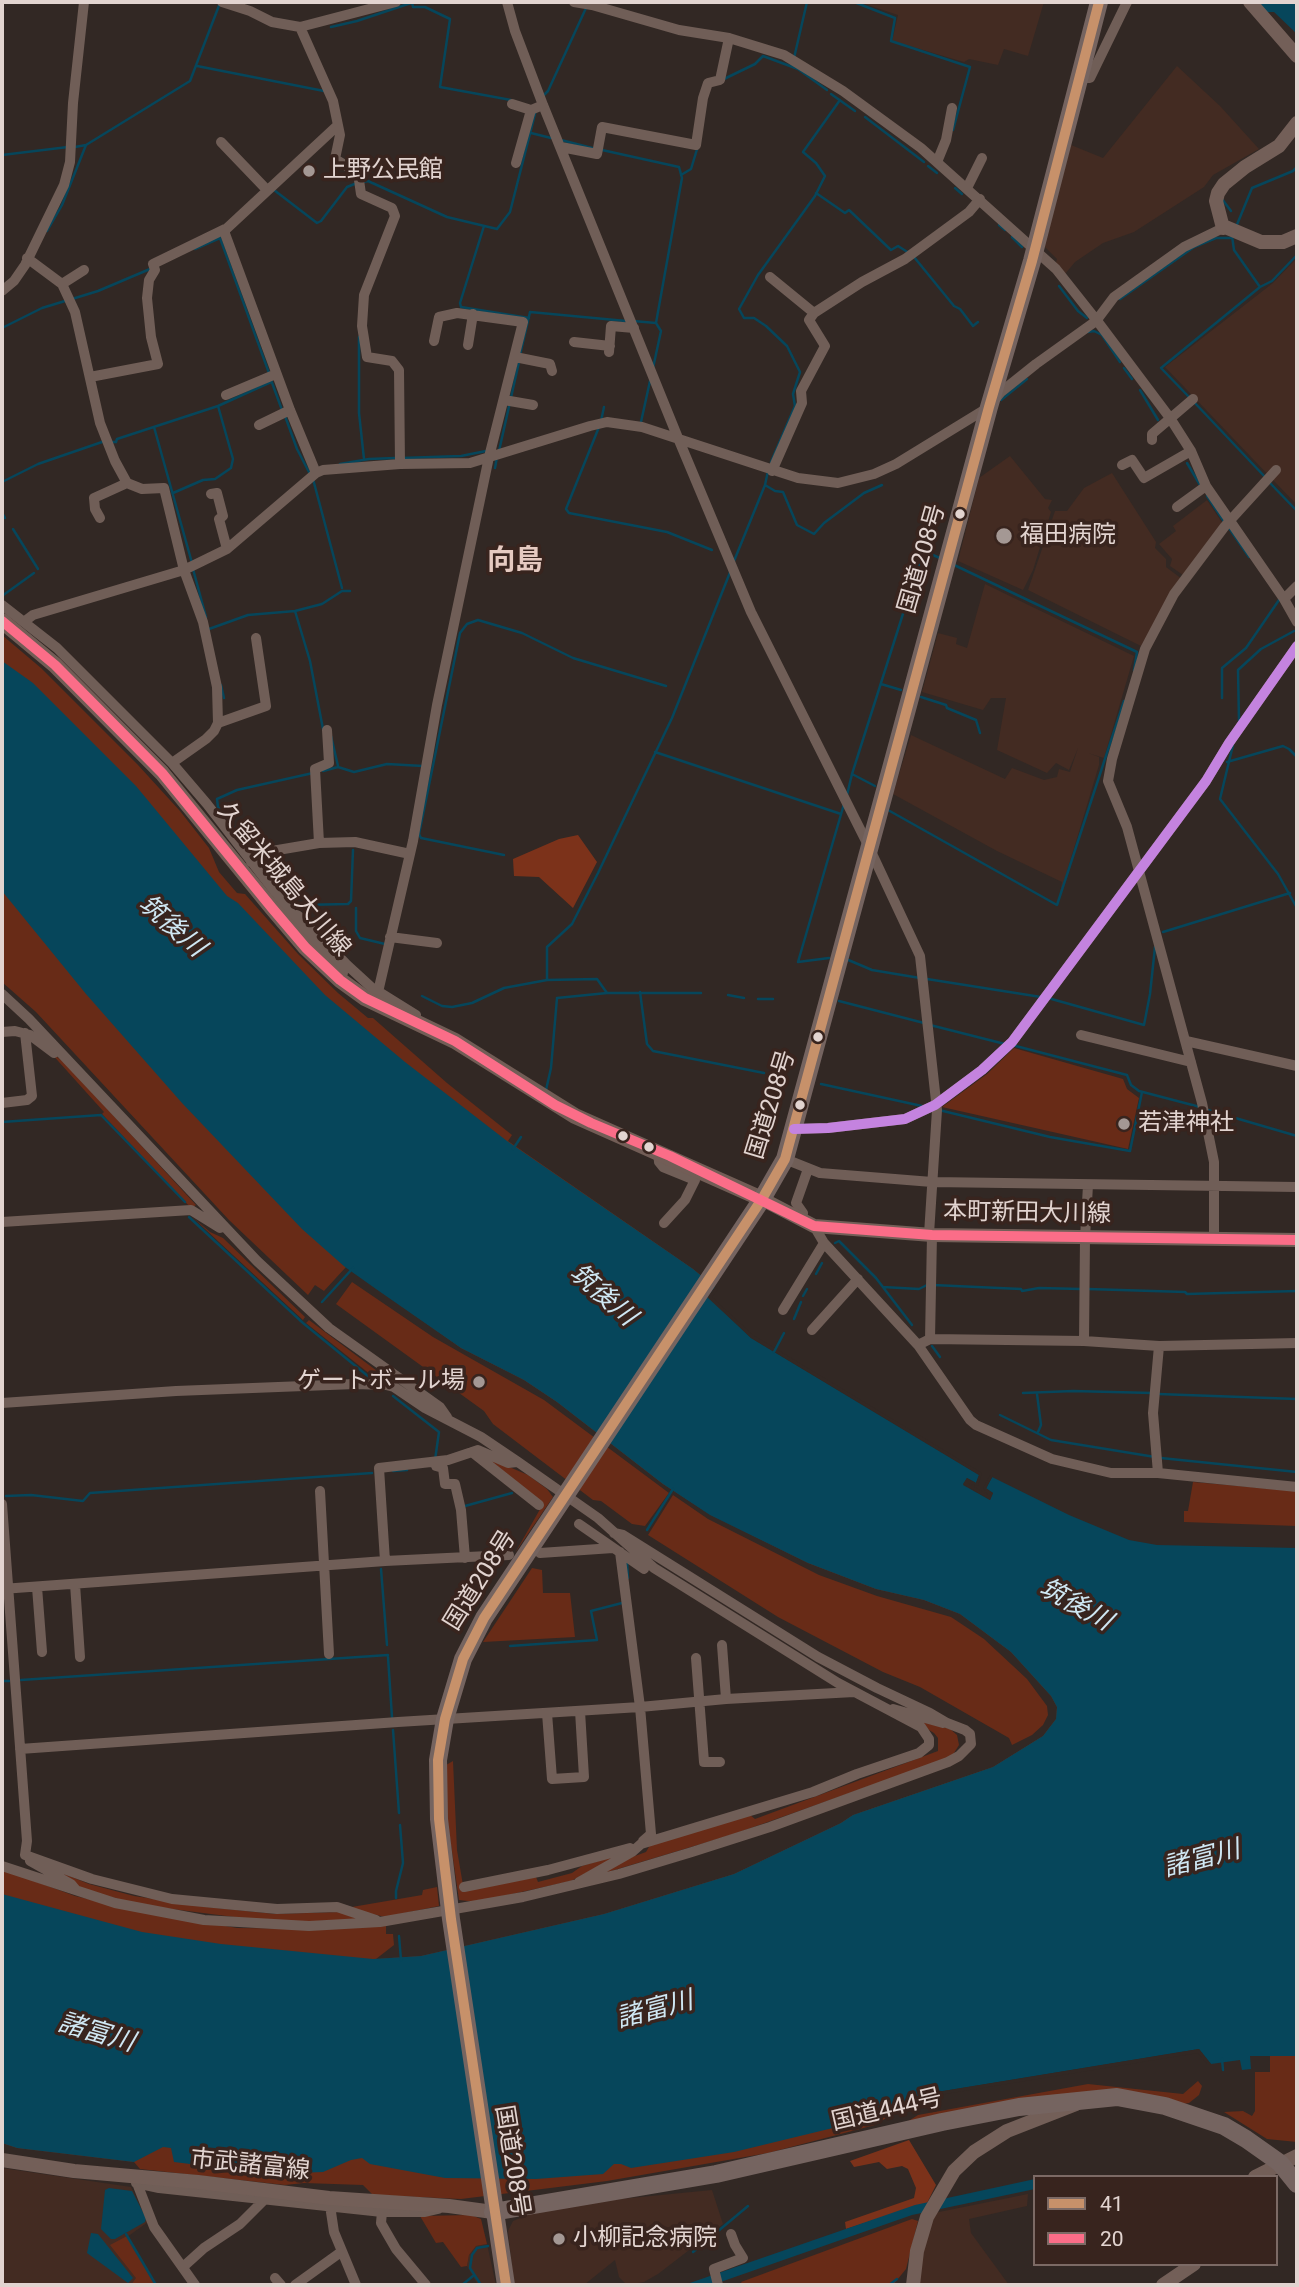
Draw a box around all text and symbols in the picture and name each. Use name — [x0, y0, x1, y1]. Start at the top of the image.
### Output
place label: 上野公民館 — [323, 157, 443, 185]
marker: 上野公民館 — [301, 163, 317, 179]
street label: 国道208号 — [894, 501, 952, 617]
unlabelled marker — [953, 507, 967, 521]
place label: 福田病院 — [1020, 522, 1116, 550]
marker: 福田病院 — [994, 526, 1014, 546]
district label: 向島 — [487, 545, 543, 579]
street label: 久留米城島大川線 — [210, 797, 356, 963]
water label: 筑後川 — [131, 890, 211, 964]
unlabelled marker — [811, 1030, 825, 1044]
street label: 国道208号 — [742, 1047, 802, 1163]
unlabelled marker — [793, 1098, 807, 1112]
place label: 若津神社 — [1138, 1110, 1234, 1138]
marker: 若津神社 — [1116, 1116, 1132, 1132]
unlabelled marker — [616, 1129, 630, 1143]
unlabelled marker — [642, 1140, 656, 1154]
street label: 本町新田大川線 — [943, 1198, 1111, 1230]
water label: 筑後川 — [562, 1259, 642, 1333]
place label: ゲートボール場 — [297, 1368, 465, 1396]
marker: ゲートボール場 — [471, 1374, 487, 1390]
street label: 国道208号 — [439, 1526, 523, 1636]
water label: 筑後川 — [1033, 1573, 1117, 1639]
water label: 諸富川 — [1160, 1835, 1244, 1885]
water label: 諸富川 — [613, 1986, 697, 2036]
water label: 諸富川 — [54, 2008, 138, 2060]
street label: 国道444号 — [829, 2084, 945, 2138]
street label: 国道208号 — [488, 2103, 534, 2219]
street label: 市武諸富線 — [189, 2145, 311, 2187]
legend — [1033, 2175, 1278, 2266]
text: 41 — [1100, 2192, 1124, 2216]
place label: 小柳記念病院 — [573, 2225, 717, 2253]
text: 20 — [1100, 2227, 1124, 2251]
marker: 小柳記念病院 — [551, 2231, 567, 2247]

